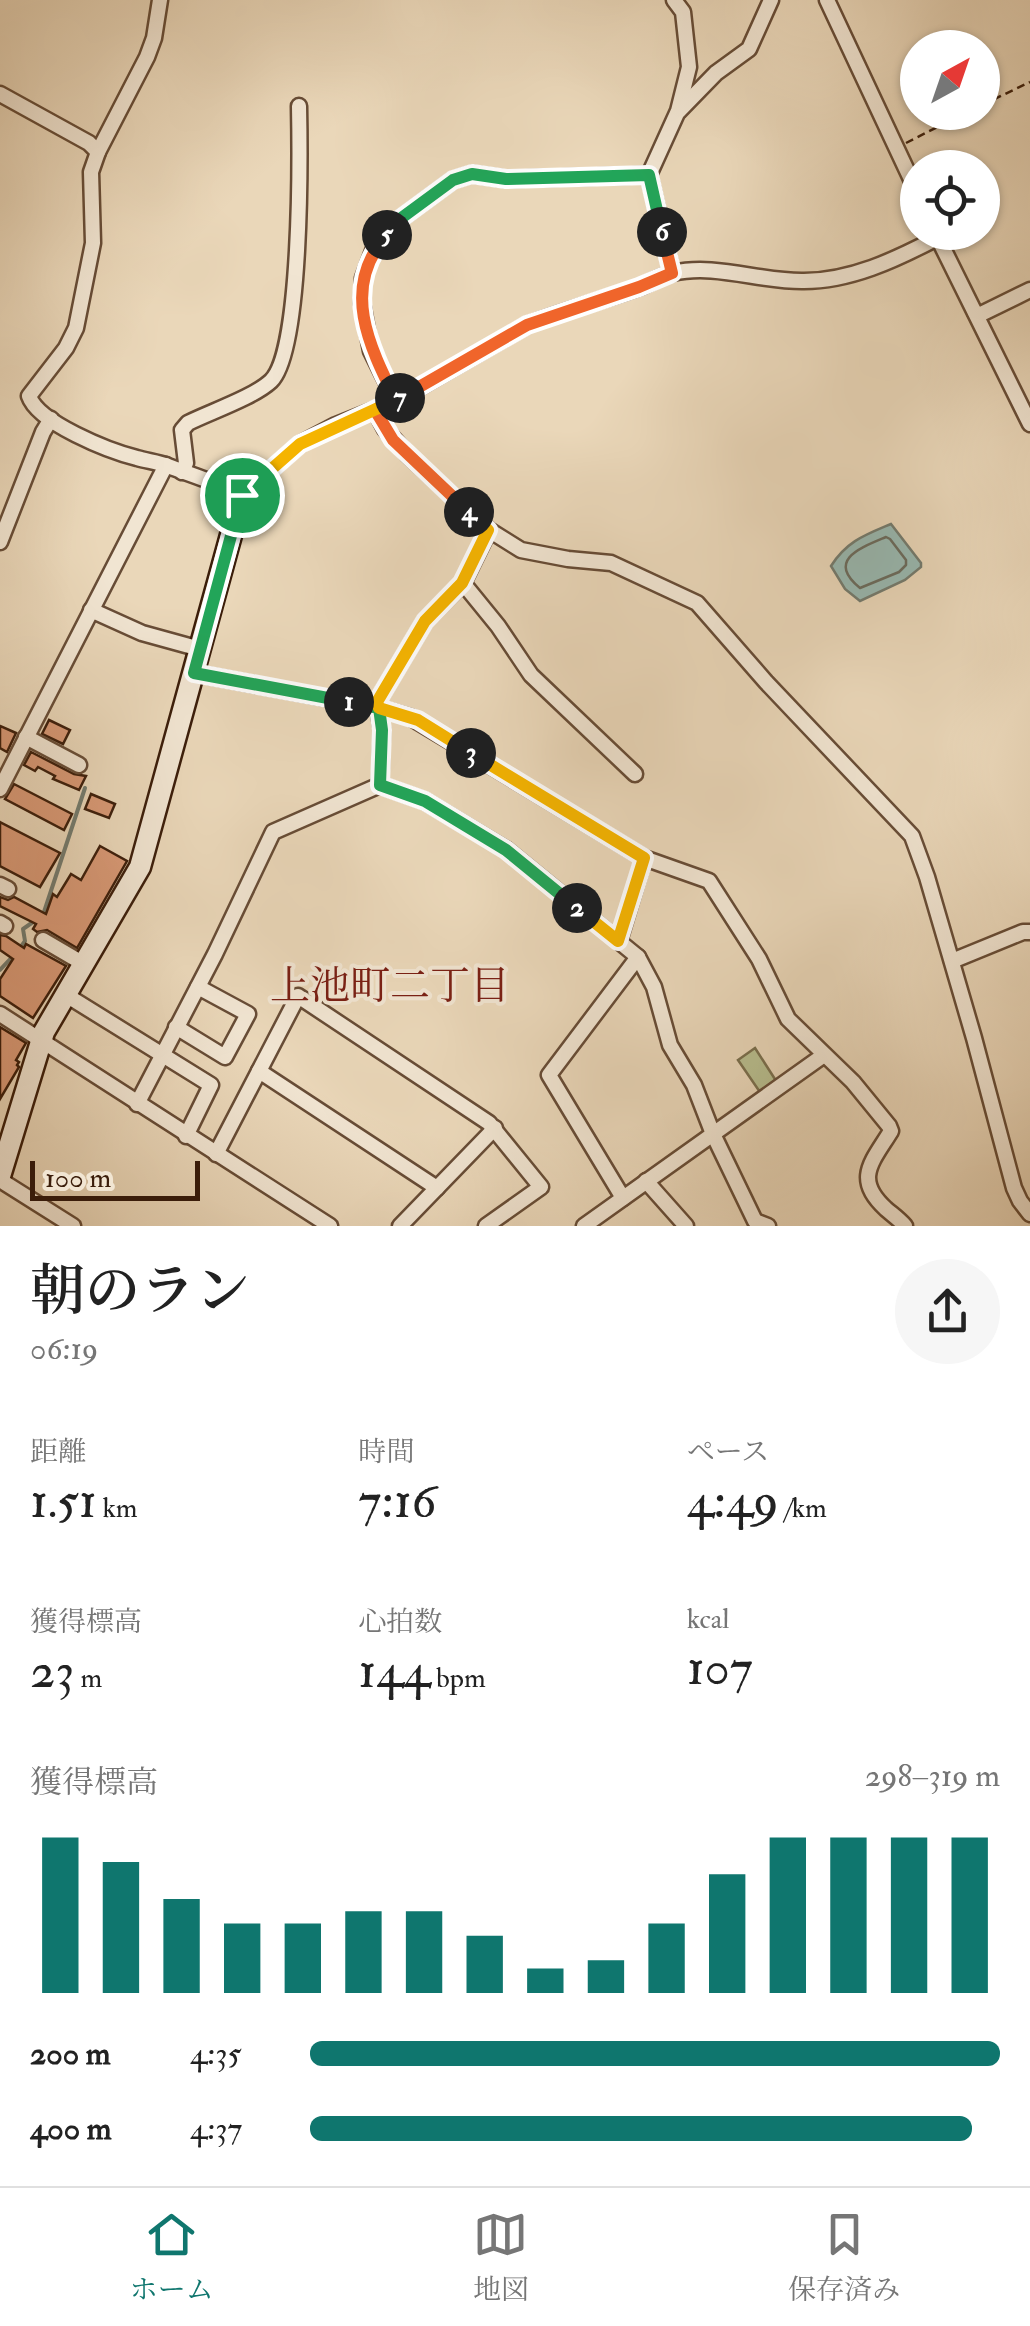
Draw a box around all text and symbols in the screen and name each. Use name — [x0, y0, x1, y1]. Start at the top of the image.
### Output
north arrow — [900, 30, 1000, 130]
map controls — [900, 30, 1000, 250]
button: locate — [900, 150, 1000, 250]
pin: 6 — [637, 207, 687, 257]
pin: 5 — [362, 210, 412, 260]
text: 6 — [655, 214, 669, 249]
text: 5 — [381, 217, 393, 252]
pin: 7 — [375, 373, 425, 423]
text: 7 — [394, 380, 406, 415]
pin — [200, 453, 285, 538]
icon: arrive — [215, 468, 270, 523]
pin: 4 — [444, 487, 494, 537]
text: 4 — [461, 494, 477, 529]
pin: 1 — [324, 677, 374, 727]
text: 1 — [344, 684, 354, 719]
pin: 3 — [446, 728, 496, 778]
text: 3 — [466, 735, 476, 770]
pin: 2 — [552, 883, 602, 933]
text: 2 — [570, 890, 584, 925]
district label: 上池町二丁目 — [270, 961, 510, 1012]
scale bar — [30, 1156, 200, 1200]
text: 100 m — [45, 1161, 111, 1196]
text: 朝のラン — [30, 1257, 250, 1326]
button: share — [895, 1259, 1000, 1364]
text: 06:19 — [30, 1329, 98, 1369]
text: 距離 — [30, 1435, 86, 1470]
text: 時間 — [358, 1435, 414, 1470]
text: ペース — [687, 1435, 769, 1470]
text: 1.51 — [30, 1470, 97, 1533]
text: 7:16 — [358, 1470, 436, 1533]
text: 4:49 — [687, 1470, 779, 1533]
text: km — [97, 1491, 138, 1526]
text: /km — [779, 1491, 827, 1526]
text: kcal — [687, 1602, 730, 1637]
text: 獲得標高 — [30, 1605, 142, 1640]
text: 心拍数 — [358, 1605, 442, 1640]
text: 107 — [687, 1637, 753, 1700]
text: 23 — [30, 1640, 75, 1703]
text: 144 — [358, 1640, 430, 1703]
text: m — [75, 1661, 102, 1696]
text: bpm — [430, 1661, 486, 1696]
text: 298–319 m — [865, 1756, 1000, 1796]
text: 獲得標高 — [30, 1763, 158, 1803]
text: 200 m — [30, 2034, 111, 2074]
text: 4:35 — [190, 2034, 242, 2074]
text: 400 m — [30, 2109, 112, 2149]
text: 4:37 — [190, 2109, 242, 2149]
tab: ホーム — [130, 2207, 214, 2308]
tab: 地図 — [473, 2207, 529, 2308]
tab: 保存済み — [788, 2207, 900, 2308]

